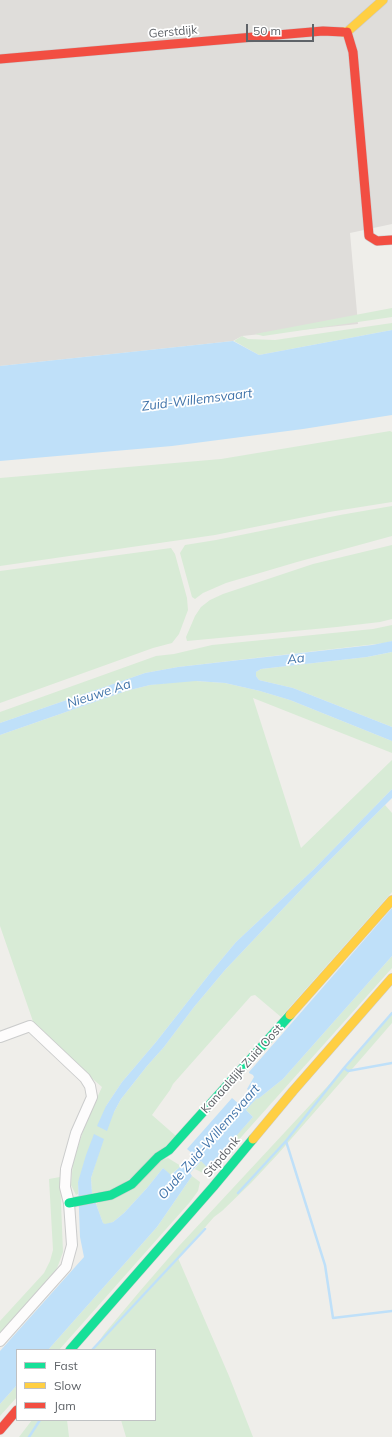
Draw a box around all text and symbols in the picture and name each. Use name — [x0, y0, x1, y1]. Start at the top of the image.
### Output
scale bar — [248, 16, 316, 42]
street label: Gerstdijk — [148, 23, 198, 41]
text: 50 m — [253, 23, 281, 38]
water label: Zuid-Willemsvaart — [141, 385, 253, 415]
water label: Aa — [286, 650, 306, 668]
water label: Nieuwe Aa — [65, 676, 133, 712]
street label: Kanaaldijk Zuid Oost — [198, 1022, 286, 1116]
water label: Oude Zuid-Willemsvaart — [155, 1081, 263, 1203]
street label: Stipdonk — [201, 1134, 243, 1180]
legend — [16, 1349, 156, 1421]
text: Fast — [54, 1358, 78, 1373]
text: Slow — [54, 1378, 82, 1393]
text: Jam — [54, 1398, 76, 1413]

